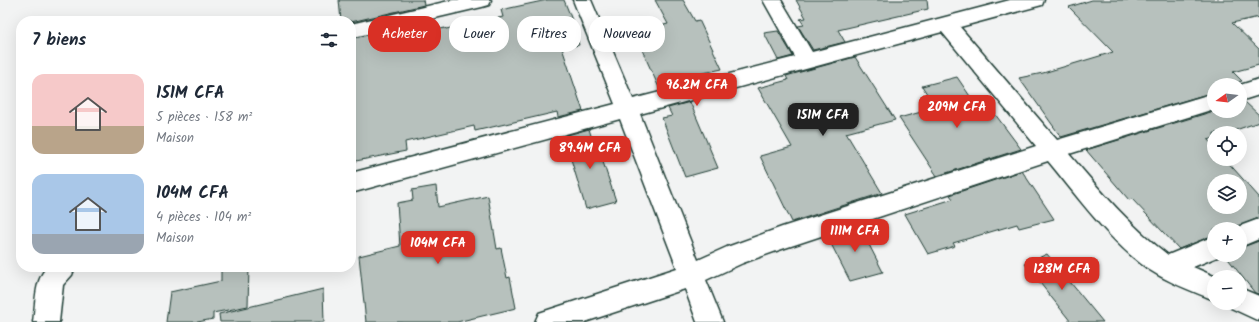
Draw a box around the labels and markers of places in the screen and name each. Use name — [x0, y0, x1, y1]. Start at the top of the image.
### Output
pin: 96.2M CFA — [651, 73, 743, 107]
pin: 209M CFA — [916, 95, 998, 129]
pin: 151M CFA — [782, 103, 864, 137]
pin: 89.4M CFA — [544, 136, 636, 170]
pin: 111M CFA — [814, 219, 896, 253]
pin: 104M CFA — [397, 231, 479, 265]
pin: 128M CFA — [1021, 257, 1103, 291]

